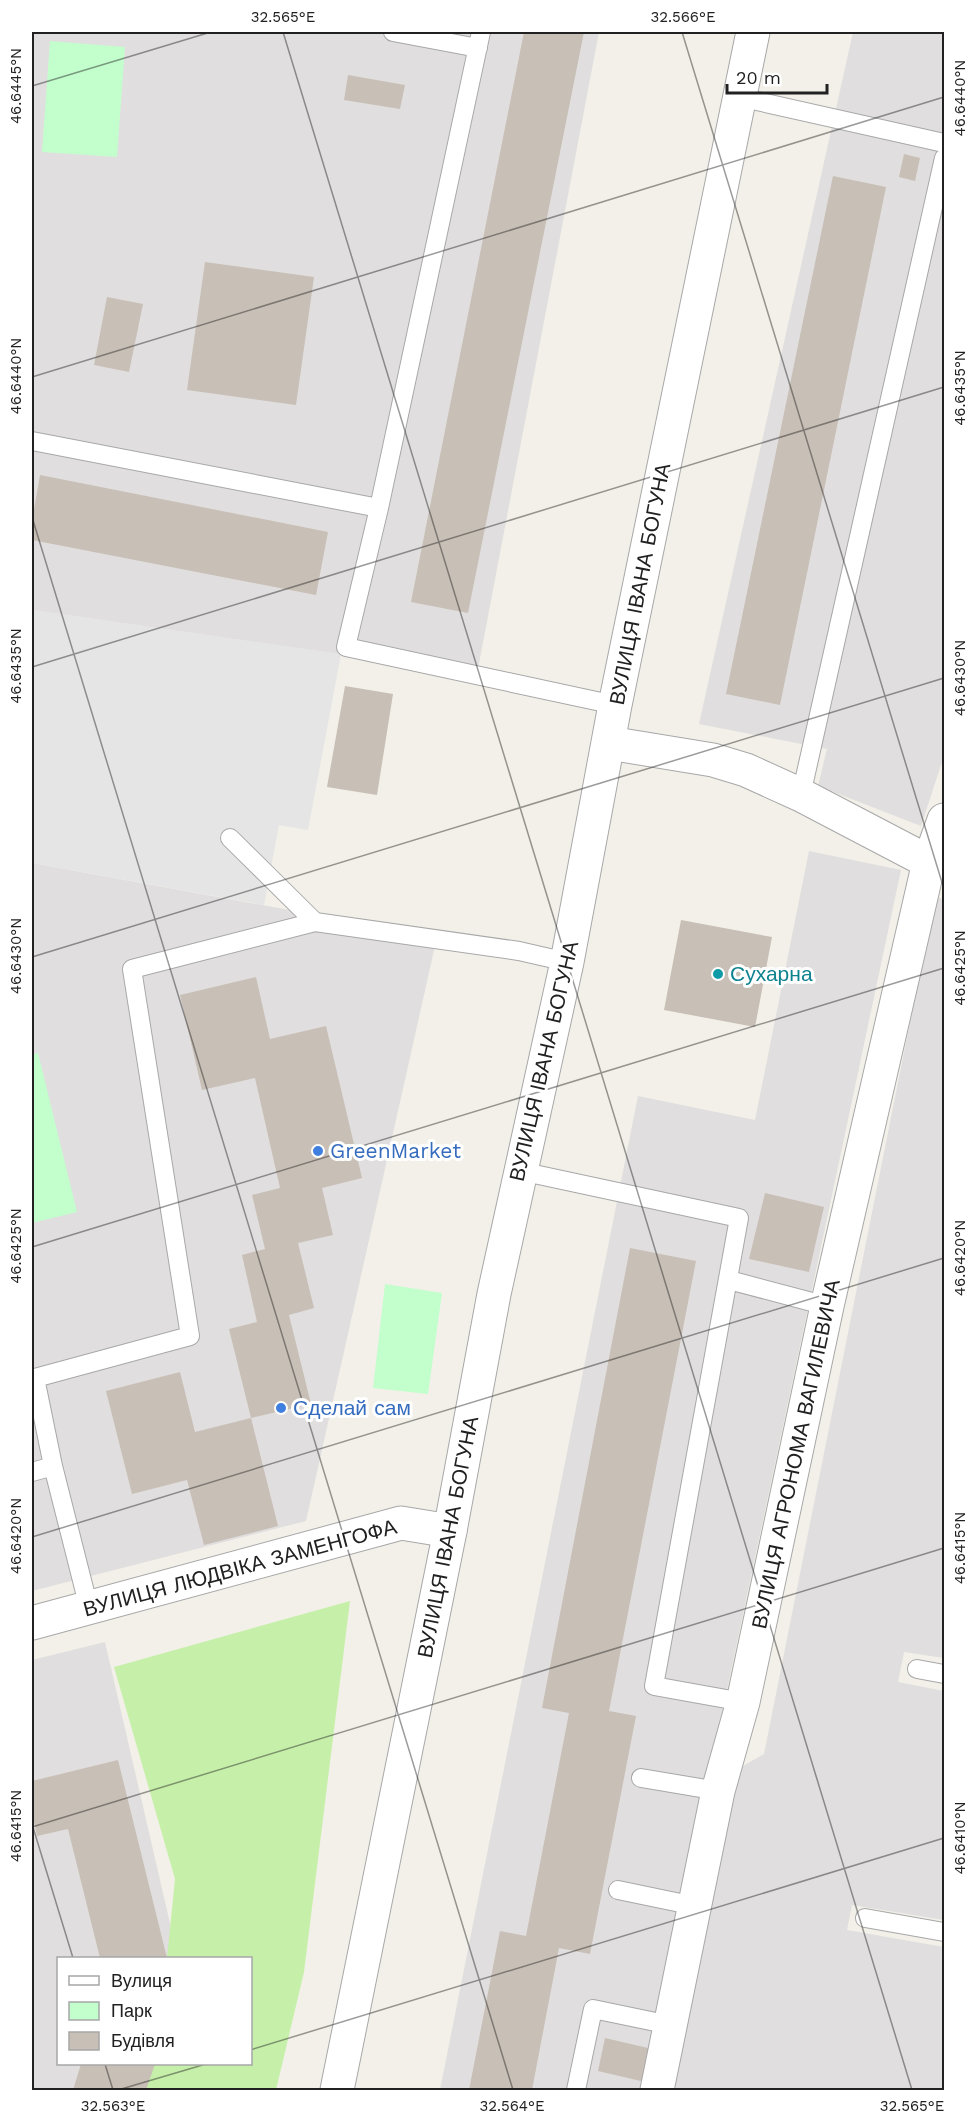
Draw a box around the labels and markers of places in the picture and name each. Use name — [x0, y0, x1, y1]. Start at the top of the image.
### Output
place label: Сухарна — [730, 961, 813, 986]
marker: Сухарна — [711, 967, 725, 981]
place label: GreenMarket — [330, 1138, 461, 1163]
marker: GreenMarket — [311, 1144, 325, 1158]
place label: Сделай сам — [293, 1395, 411, 1420]
marker: Сделай сам — [274, 1401, 288, 1415]

